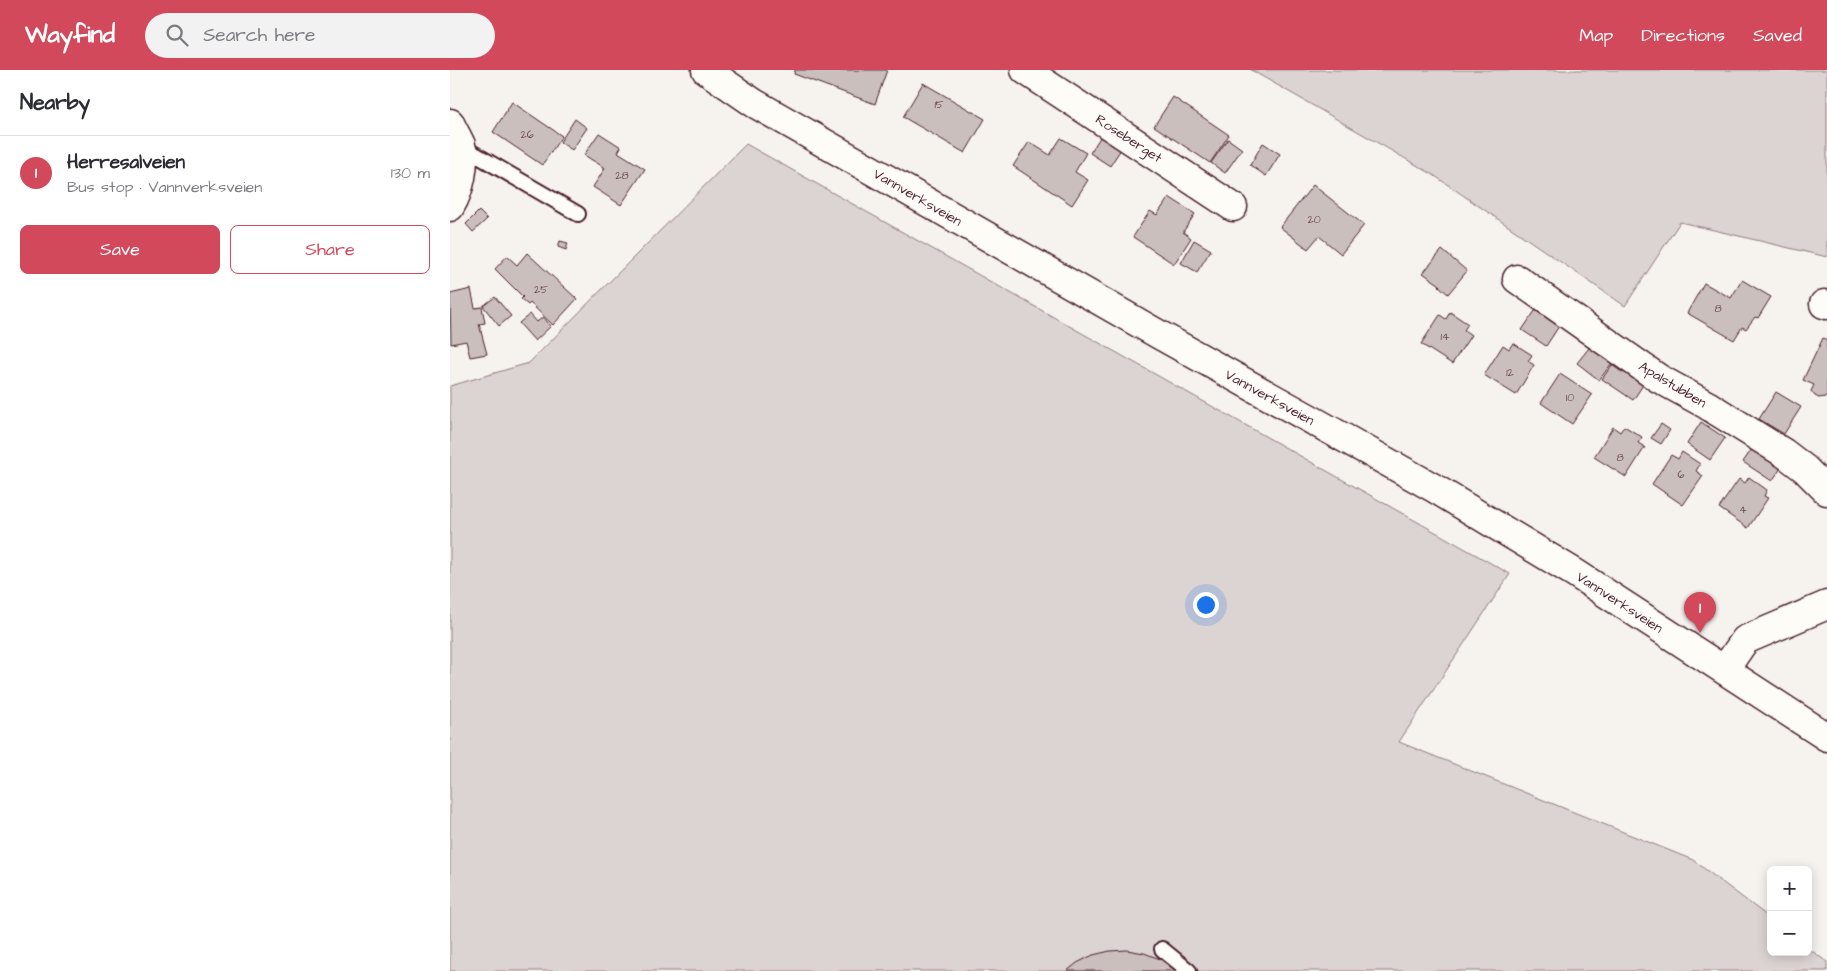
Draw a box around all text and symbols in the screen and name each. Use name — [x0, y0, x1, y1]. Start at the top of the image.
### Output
search box — [145, 13, 495, 58]
text: Wayfind — [25, 18, 115, 52]
icon: search — [163, 21, 191, 49]
text: Search here — [203, 22, 315, 49]
text: Map — [1579, 23, 1613, 48]
text: Directions — [1641, 23, 1725, 48]
text: Saved — [1753, 23, 1802, 48]
text: Nearby — [20, 88, 90, 117]
house number: 15 — [934, 97, 944, 112]
street label: Roseberget — [1091, 110, 1166, 168]
house number: 26 — [520, 127, 534, 142]
text: Herresalveien — [67, 149, 185, 176]
text: 1 — [35, 162, 37, 184]
text: 130 m — [391, 162, 430, 184]
street label: Vannverksveien — [869, 164, 966, 231]
house number: 28 — [615, 168, 629, 183]
text: Bus stop · Vannverksveien — [67, 176, 262, 198]
house number: 20 — [1307, 212, 1321, 227]
button: Save — [20, 225, 220, 274]
button: Share — [230, 225, 430, 274]
house number: 25 — [534, 282, 548, 297]
house number: 8 — [1714, 301, 1722, 316]
house number: 14 — [1441, 329, 1450, 344]
street label: Apalstubben — [1635, 357, 1710, 413]
street label: Vannverksveien — [1221, 365, 1318, 431]
house number: 12 — [1506, 365, 1515, 380]
house number: 10 — [1566, 390, 1574, 405]
house number: 8 — [1616, 450, 1624, 465]
house number: 6 — [1678, 467, 1685, 482]
house number: 4 — [1739, 502, 1747, 517]
street label: Vannverksveien — [1572, 567, 1667, 638]
your location — [1193, 592, 1219, 618]
pin: 1 — [1684, 592, 1716, 633]
map controls — [1767, 866, 1812, 956]
button: + — [1767, 866, 1812, 911]
button: − — [1767, 911, 1812, 956]

